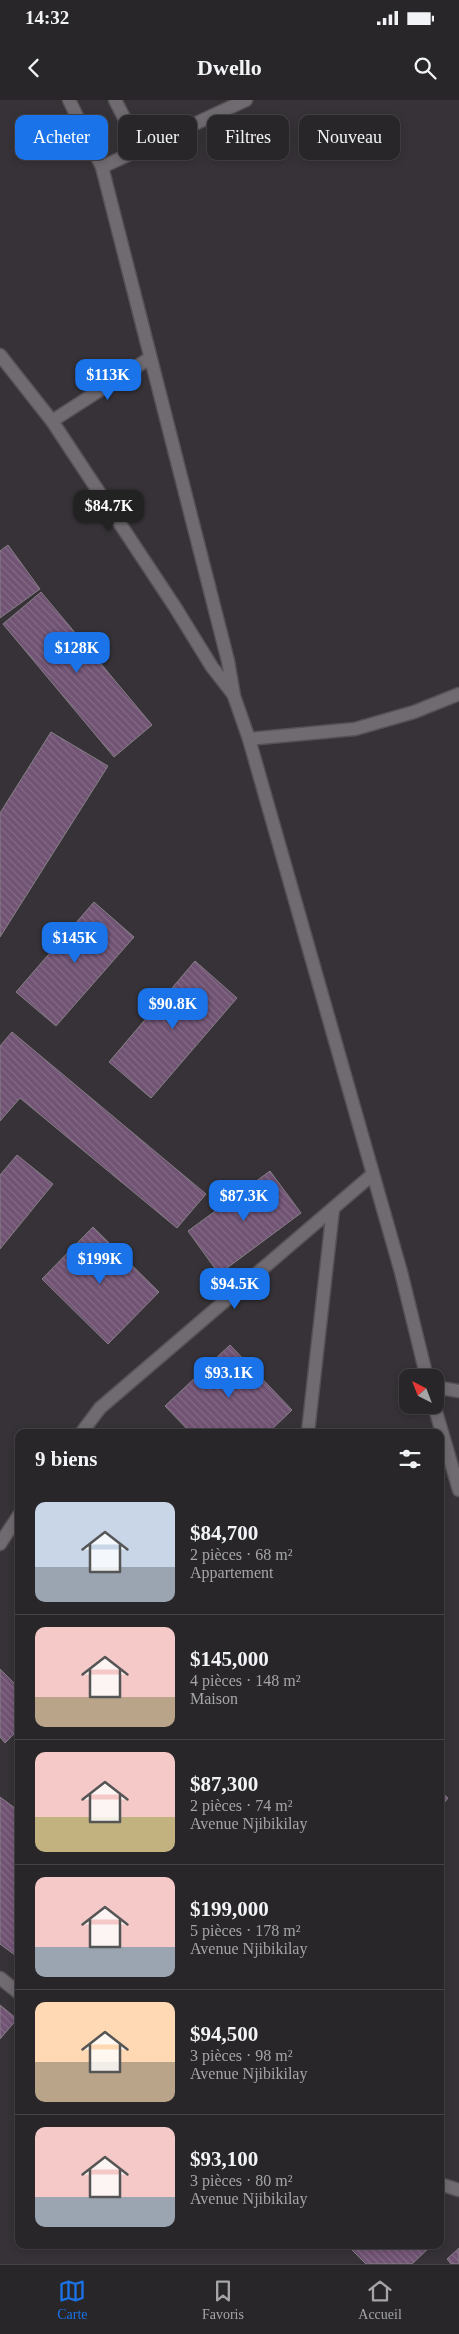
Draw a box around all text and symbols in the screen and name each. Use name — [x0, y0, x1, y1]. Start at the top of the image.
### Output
text: 14:32 — [25, 7, 69, 28]
icon: back — [20, 54, 48, 82]
icon: search — [411, 54, 439, 82]
text: Dwello — [197, 55, 262, 80]
chip: Acheter — [15, 115, 108, 160]
chip: Louer — [118, 115, 197, 160]
chip: Filtres — [207, 115, 289, 160]
chip: Nouveau — [299, 115, 400, 160]
pin: $113K — [73, 358, 143, 401]
text: $113K — [86, 366, 130, 383]
pin: $84.7K — [68, 490, 150, 532]
text: $84.7K — [85, 497, 133, 514]
pin: $128K — [42, 632, 112, 674]
text: $128K — [55, 639, 99, 656]
pin: $145K — [40, 922, 110, 964]
text: $145K — [53, 929, 97, 946]
pin: $90.8K — [132, 988, 214, 1030]
text: $90.8K — [149, 995, 197, 1012]
pin: $87.3K — [203, 1180, 285, 1222]
text: $87.3K — [220, 1187, 268, 1204]
pin: $199K — [65, 1242, 135, 1285]
text: $199K — [78, 1250, 122, 1267]
pin: $94.5K — [194, 1268, 276, 1310]
text: $94.5K — [211, 1275, 259, 1292]
pin: $93.1K — [188, 1356, 270, 1399]
text: $93.1K — [205, 1364, 253, 1381]
north arrow — [399, 1369, 444, 1414]
map controls — [399, 1369, 444, 1414]
icon: filters — [396, 1445, 424, 1473]
text: 9 biens — [35, 1447, 97, 1471]
text: $84,700 — [190, 1521, 258, 1545]
icon: home — [75, 1522, 135, 1582]
text: 2 pièces · 68 m² — [190, 1546, 293, 1563]
text: Appartement — [190, 1564, 274, 1581]
icon: home — [75, 1647, 135, 1707]
text: $145,000 — [190, 1647, 269, 1671]
text: 4 pièces · 148 m² — [190, 1672, 301, 1689]
text: Maison — [190, 1690, 238, 1707]
icon: home — [75, 1772, 135, 1832]
text: $87,300 — [190, 1772, 258, 1796]
text: 2 pièces · 74 m² — [190, 1797, 293, 1814]
text: Avenue Njibikilay — [190, 1815, 307, 1832]
icon: home — [75, 1897, 135, 1957]
text: $199,000 — [190, 1897, 269, 1921]
text: 5 pièces · 178 m² — [190, 1922, 301, 1939]
text: Avenue Njibikilay — [190, 1940, 307, 1957]
icon: home — [75, 2022, 135, 2082]
text: $94,500 — [190, 2022, 258, 2046]
text: 3 pièces · 98 m² — [190, 2047, 293, 2064]
text: Avenue Njibikilay — [190, 2065, 307, 2082]
icon: home — [75, 2147, 135, 2207]
text: $93,100 — [190, 2147, 258, 2171]
text: 3 pièces · 80 m² — [190, 2172, 293, 2189]
text: Avenue Njibikilay — [190, 2190, 307, 2207]
tab: Carte — [57, 2277, 88, 2323]
tab: Favoris — [202, 2277, 244, 2323]
tab: Accueil — [358, 2277, 402, 2323]

